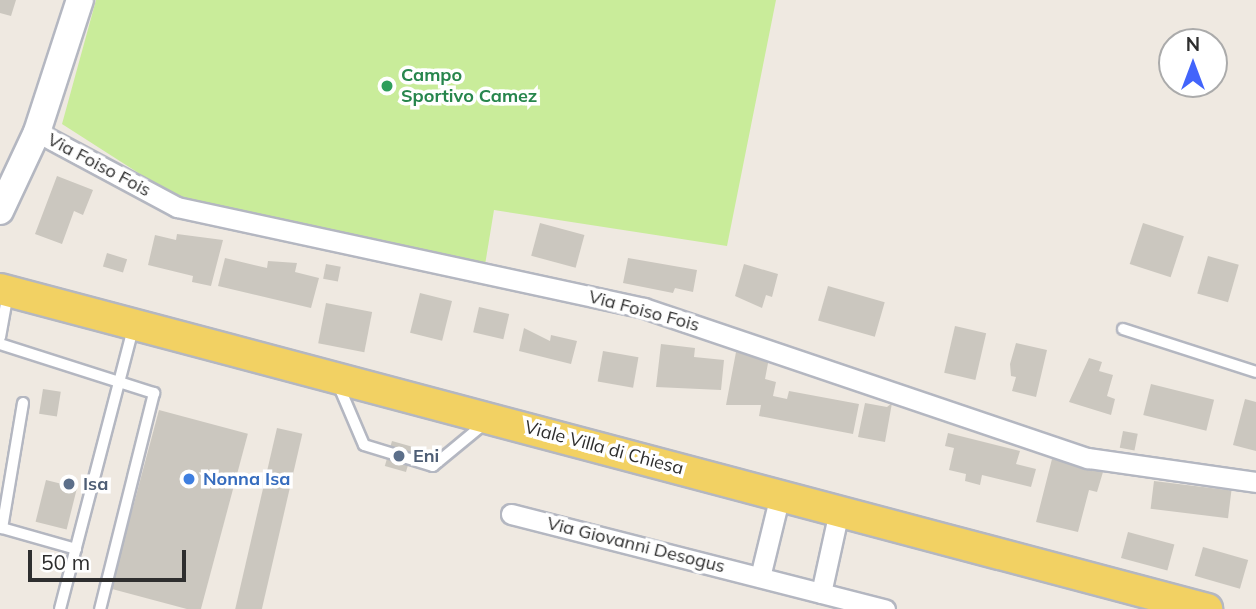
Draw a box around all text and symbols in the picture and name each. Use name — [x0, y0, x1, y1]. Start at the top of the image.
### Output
north arrow — [1158, 28, 1228, 98]
text: N — [1186, 32, 1200, 56]
place label: Campo Sportivo Camez — [401, 65, 537, 108]
marker: Campo Sportivo Camez — [379, 78, 395, 94]
street label: Via Foiso Fois — [44, 129, 154, 201]
street label: Via Foiso Fois — [586, 286, 702, 336]
street label: Viale Villa di Chiesa — [522, 416, 686, 480]
place label: Eni — [413, 445, 439, 467]
marker: Eni — [391, 448, 407, 464]
place label: Nonna Isa — [203, 468, 290, 490]
marker: Nonna Isa — [181, 471, 197, 487]
place label: Isa — [83, 473, 108, 495]
marker: Isa — [61, 476, 77, 492]
street label: Via Giovanni Desogus — [545, 512, 727, 578]
scale bar — [32, 536, 189, 580]
text: 50 m — [41, 549, 90, 575]

